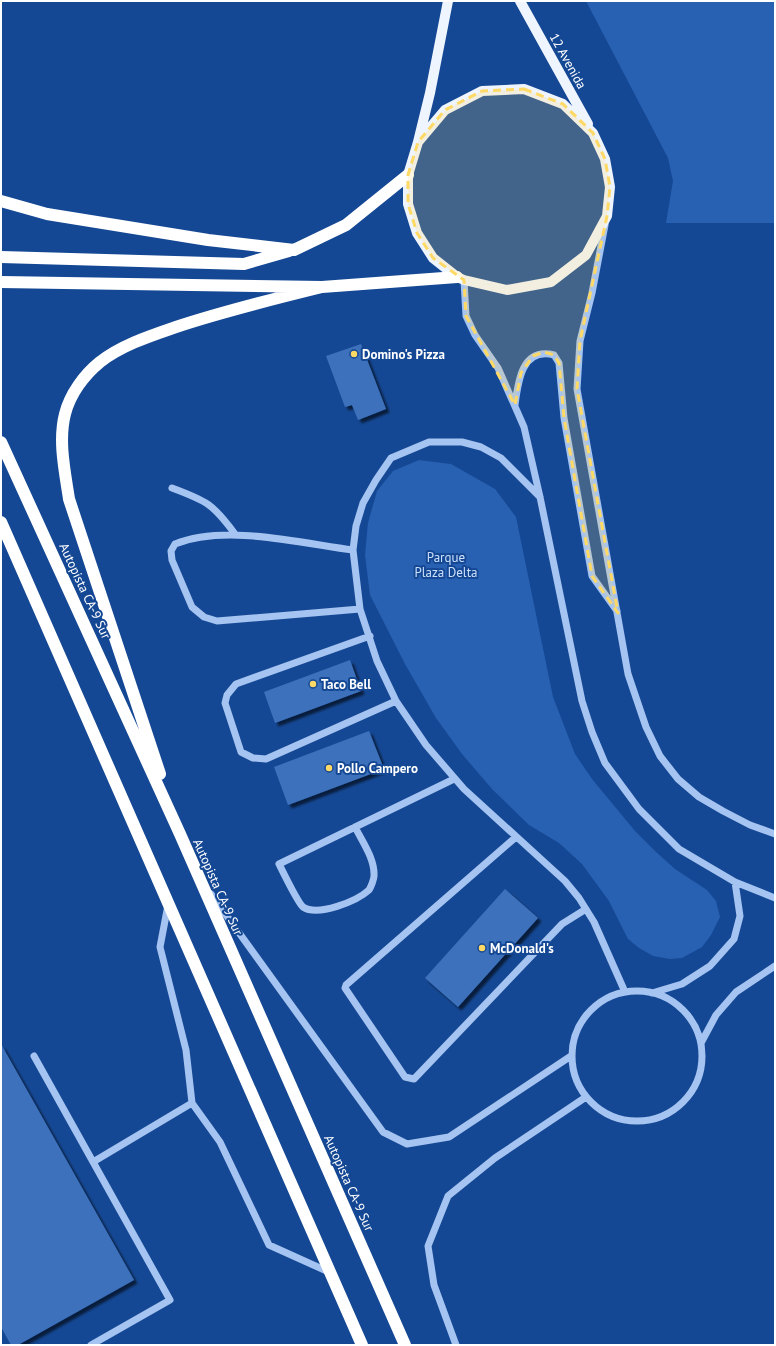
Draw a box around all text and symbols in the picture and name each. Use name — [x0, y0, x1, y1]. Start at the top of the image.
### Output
street label: 12 Avenida — [546, 30, 590, 92]
place label: Domino's Pizza — [362, 346, 445, 363]
marker: Domino's Pizza — [349, 349, 359, 359]
street label: Autopista CA-9 Sur — [55, 540, 115, 642]
park label: Parque Plaza Delta — [415, 549, 478, 581]
place label: Taco Bell — [321, 676, 371, 693]
marker: Taco Bell — [308, 679, 318, 689]
place label: Pollo Campero — [337, 760, 418, 777]
marker: Pollo Campero — [324, 763, 334, 773]
street label: Autopista CA-9 Sur — [189, 836, 247, 938]
place label: McDonald's — [490, 940, 554, 957]
marker: McDonald's — [477, 943, 487, 953]
street label: Autopista CA-9 Sur — [320, 1132, 378, 1234]

